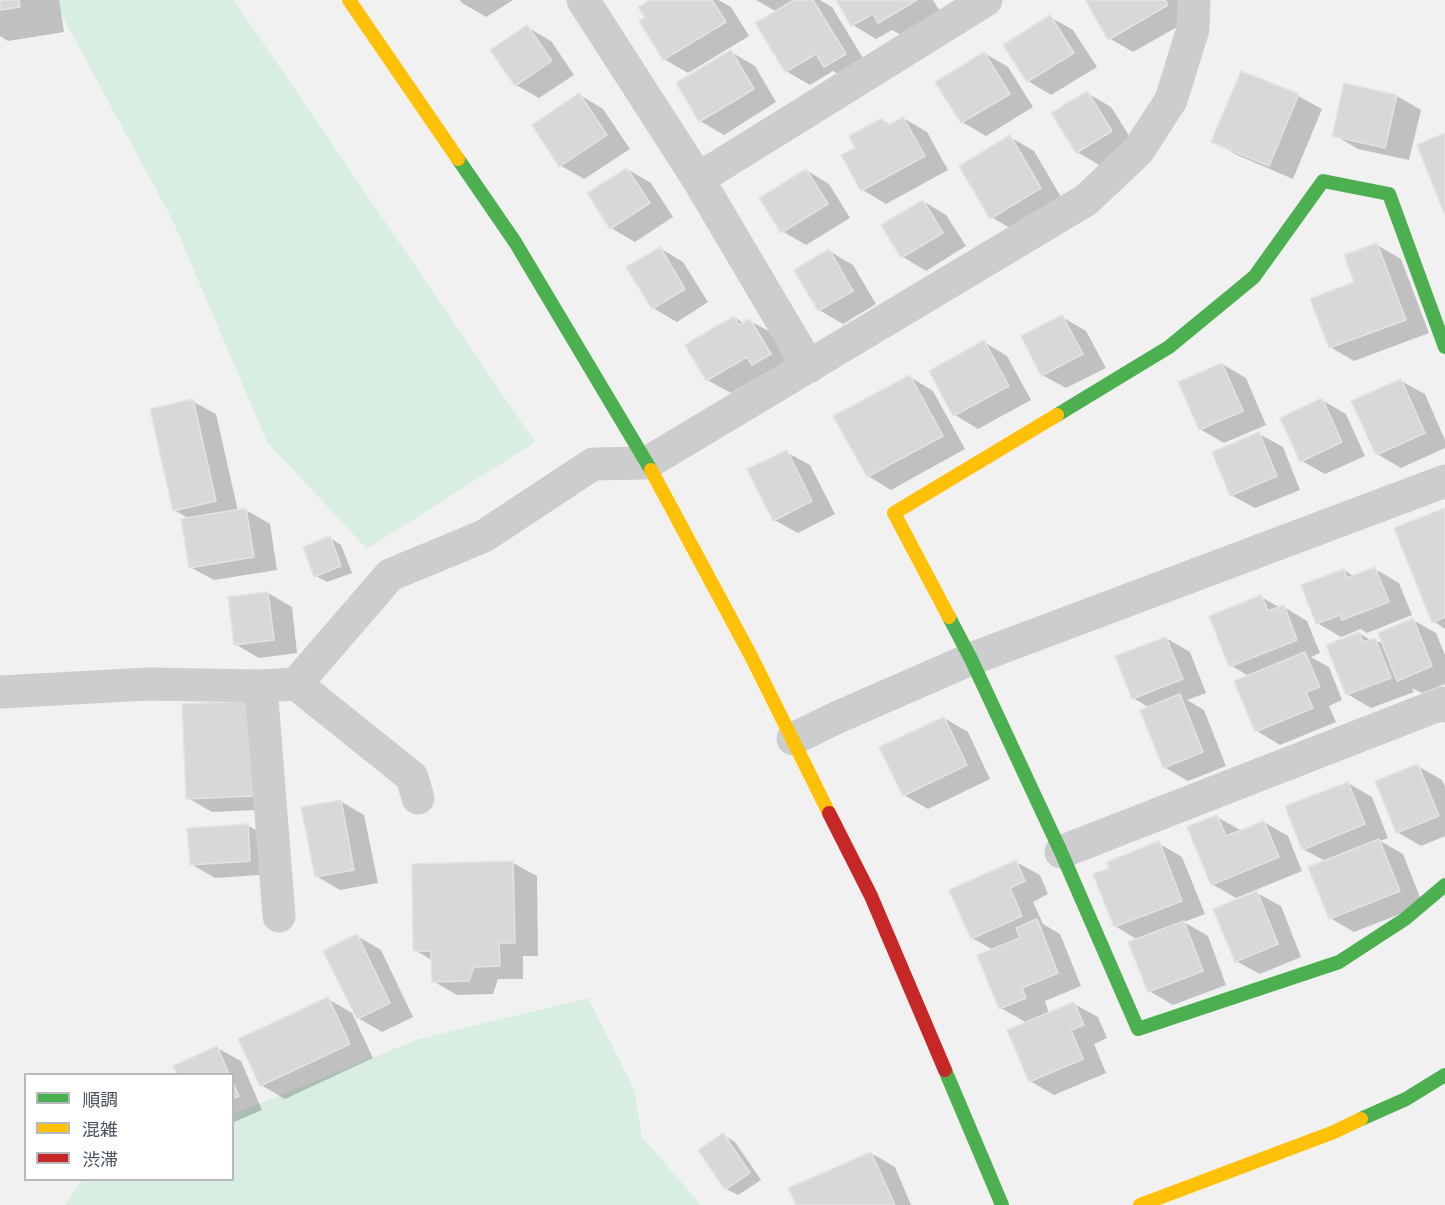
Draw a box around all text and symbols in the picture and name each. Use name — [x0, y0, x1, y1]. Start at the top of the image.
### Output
legend — [24, 1073, 234, 1181]
text: 順調 — [82, 1088, 118, 1111]
text: 混雑 — [82, 1118, 118, 1141]
text: 渋滞 — [82, 1148, 118, 1171]

